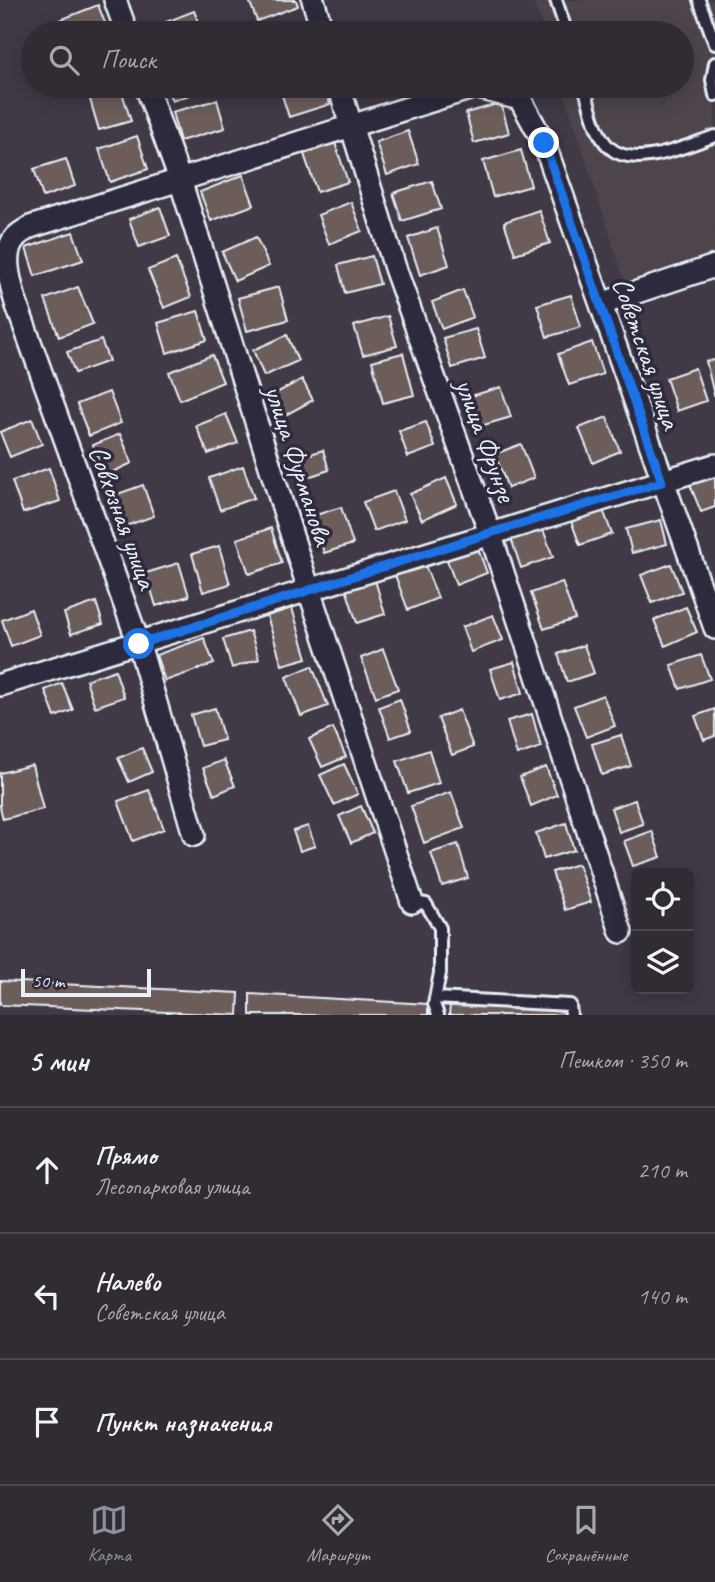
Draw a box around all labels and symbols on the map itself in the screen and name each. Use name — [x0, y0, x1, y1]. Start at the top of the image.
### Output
route end — [528, 127, 559, 158]
street label: Советская улица — [605, 273, 690, 435]
street label: улица Фрунзе — [447, 372, 525, 508]
street label: улица Фурманова — [256, 379, 342, 551]
street label: Совхозная улица — [81, 441, 166, 595]
route start — [123, 628, 154, 659]
scale bar — [21, 966, 150, 998]

